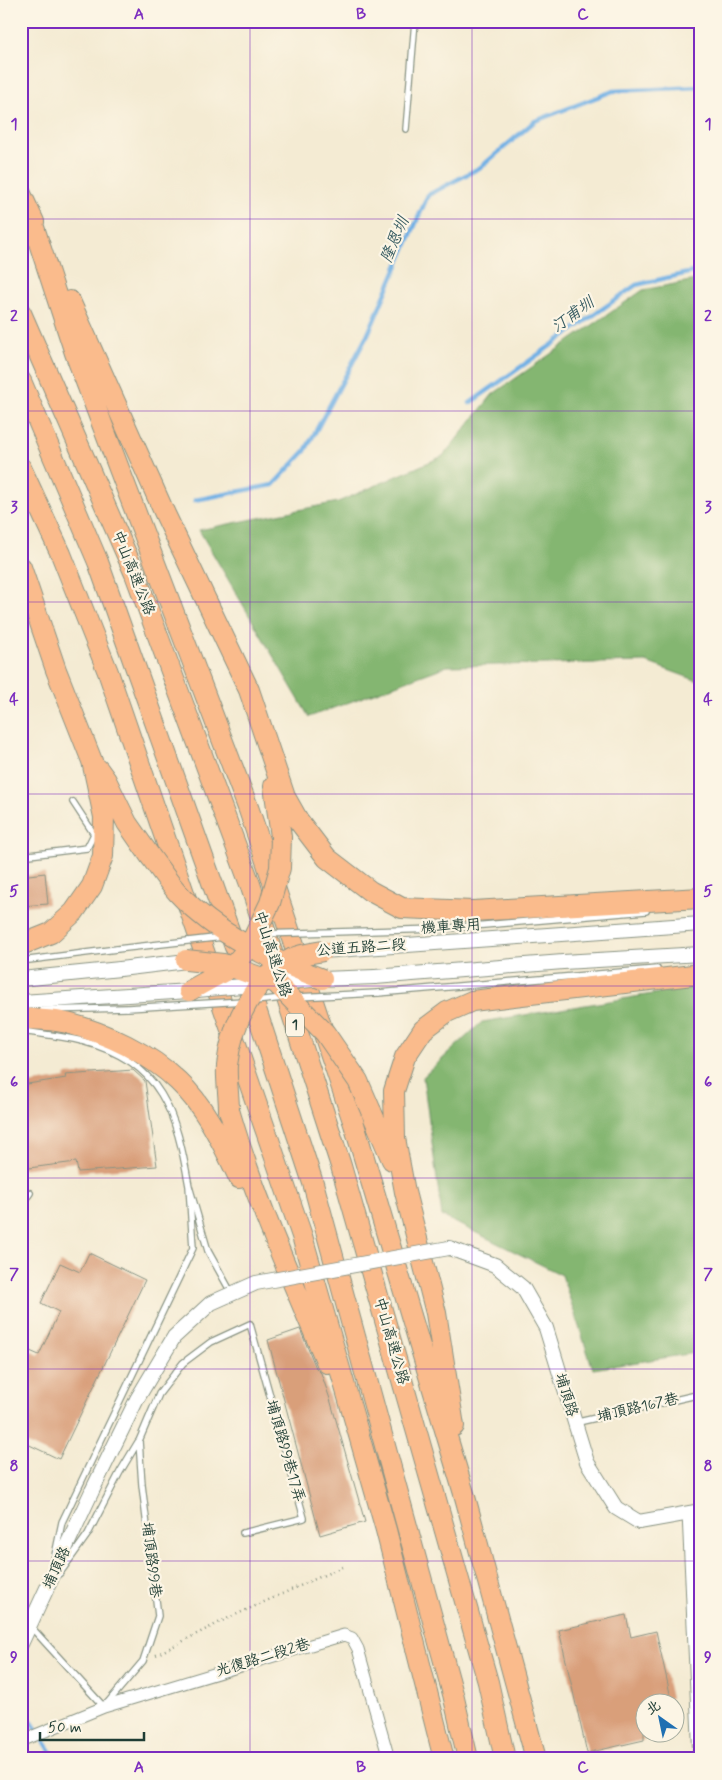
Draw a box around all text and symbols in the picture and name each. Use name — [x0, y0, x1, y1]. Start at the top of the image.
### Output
text: A — [134, 4, 144, 25]
text: B — [356, 4, 366, 25]
text: C — [577, 4, 589, 25]
text: 1 — [10, 114, 18, 135]
text: 1 — [704, 114, 712, 135]
water label: 隆恩圳 — [376, 212, 415, 266]
water label: 汀甫圳 — [547, 291, 600, 338]
text: 2 — [10, 306, 18, 327]
text: 2 — [704, 306, 712, 327]
text: 3 — [10, 497, 18, 518]
text: 3 — [704, 497, 712, 518]
street label: 中山高速公路 — [107, 528, 159, 618]
text: 4 — [9, 689, 19, 710]
text: 4 — [703, 689, 713, 710]
text: 5 — [9, 881, 19, 902]
text: 5 — [703, 881, 713, 902]
street label: 中山高速公路 — [249, 908, 295, 1000]
street label: 機車專用 — [420, 915, 482, 939]
street label: 公道五路二段 — [315, 935, 407, 961]
road number: 1 — [286, 1014, 304, 1036]
text: 6 — [10, 1072, 18, 1093]
text: 6 — [704, 1072, 712, 1093]
text: 7 — [9, 1264, 19, 1285]
text: 7 — [703, 1264, 713, 1285]
street label: 中山高速公路 — [369, 1295, 413, 1387]
street label: 埔頂路 — [550, 1371, 582, 1419]
street label: 埔頂路167巷 — [595, 1389, 681, 1427]
street label: 埔頂路99巷17弄 — [261, 1398, 309, 1504]
text: 8 — [9, 1456, 19, 1477]
text: 8 — [703, 1456, 713, 1477]
street label: 埔頂路99巷 — [136, 1521, 166, 1599]
street label: 埔頂路 — [38, 1543, 76, 1593]
street label: 光復路二段2巷 — [214, 1634, 312, 1682]
text: 9 — [10, 1647, 18, 1668]
text: 9 — [704, 1647, 712, 1668]
north arrow — [634, 1692, 684, 1742]
text: 北 — [643, 1697, 664, 1719]
scale bar — [40, 1710, 144, 1742]
text: 50 m — [48, 1718, 82, 1738]
text: A — [134, 1757, 144, 1778]
text: B — [356, 1757, 366, 1778]
text: C — [577, 1757, 589, 1778]

